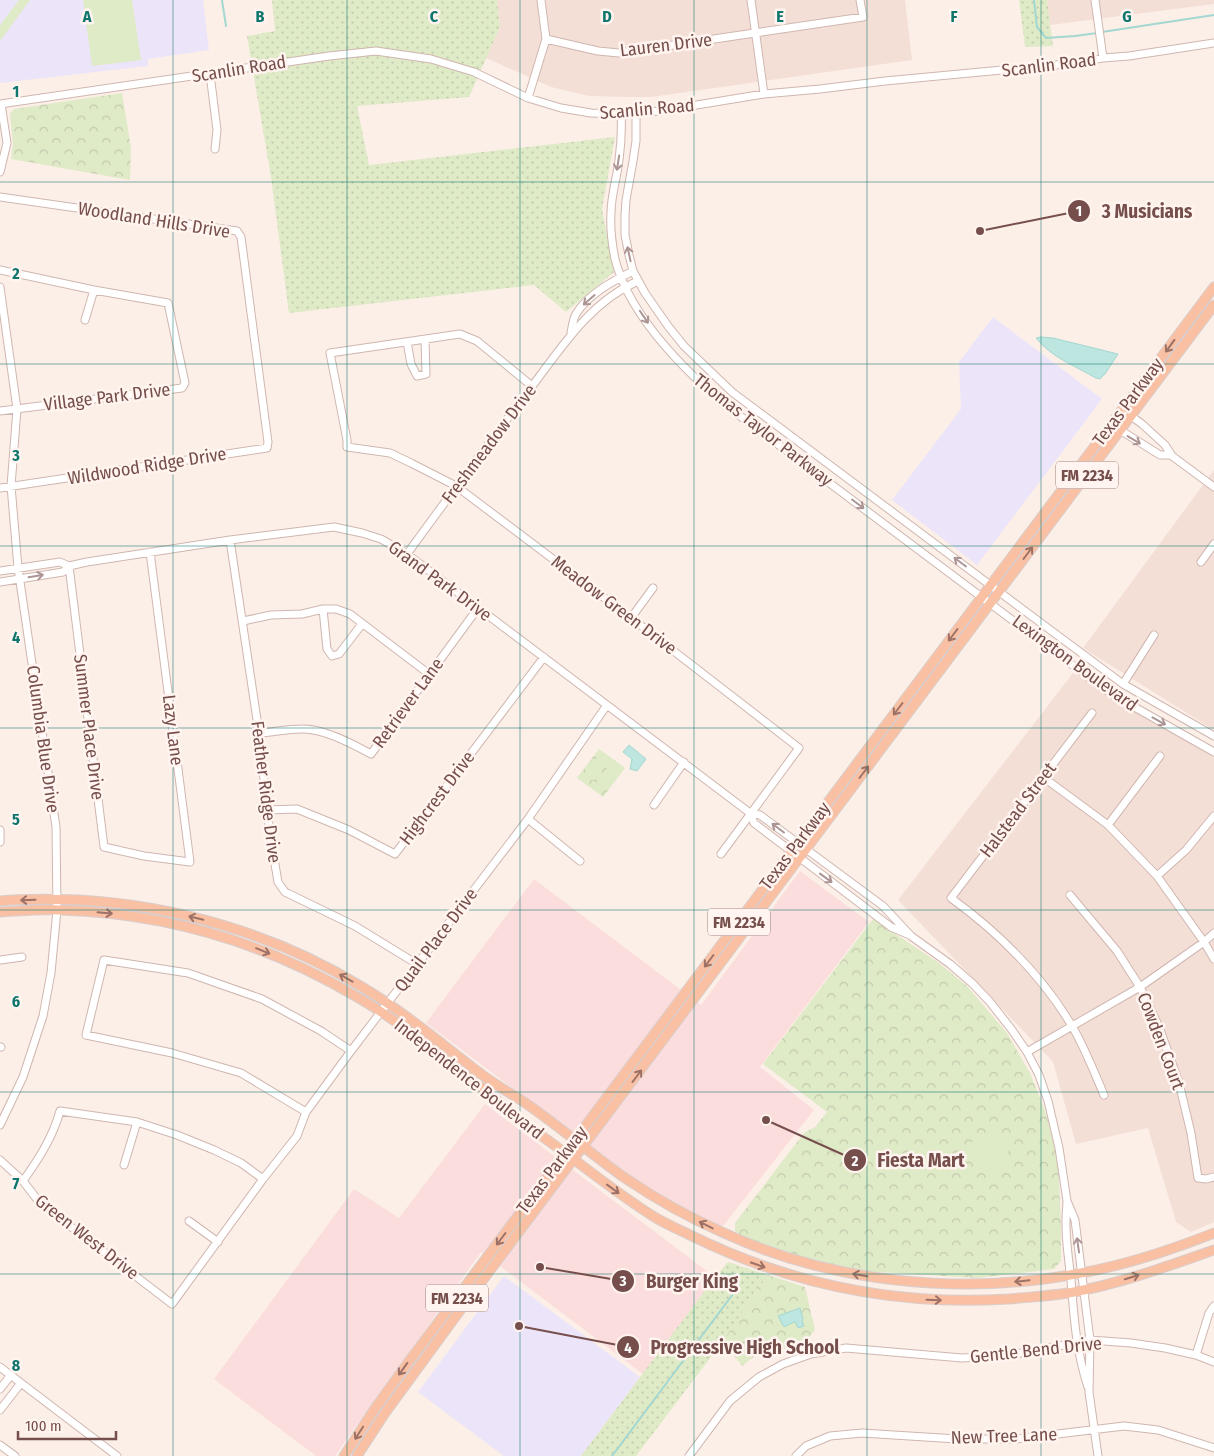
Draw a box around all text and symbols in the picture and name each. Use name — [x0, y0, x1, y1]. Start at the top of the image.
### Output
text: A — [82, 7, 92, 26]
text: B — [256, 7, 265, 26]
text: C — [430, 7, 439, 26]
text: D — [602, 7, 612, 26]
text: E — [776, 7, 784, 26]
text: F — [950, 7, 958, 26]
text: G — [1122, 7, 1132, 26]
street label: Lauren Drive — [619, 28, 713, 62]
street label: Scanlin Road — [1000, 48, 1098, 82]
street label: Scanlin Road — [190, 51, 288, 87]
text: 1 — [13, 82, 19, 101]
street label: Scanlin Road — [599, 94, 695, 124]
one-way arrow — [613, 154, 623, 170]
callout: 3 Musicians — [1067, 194, 1202, 228]
street label: Woodland Hills Drive — [76, 197, 232, 243]
text: 3 Musicians — [1101, 200, 1193, 223]
text: 1 — [1076, 202, 1082, 220]
one-way arrow — [624, 246, 633, 262]
text: 2 — [11, 264, 20, 283]
one-way arrow — [583, 294, 596, 306]
one-way arrow — [639, 310, 649, 324]
one-way arrow — [1165, 339, 1175, 353]
street label: Texas Parkway — [1088, 354, 1168, 450]
street label: Thomas Taylor Parkway — [689, 369, 837, 491]
street label: Village Park Drive — [42, 378, 172, 416]
street label: Freshmeadow Drive — [437, 380, 541, 508]
one-way arrow — [1127, 435, 1141, 445]
street label: Wildwood Ridge Drive — [66, 443, 228, 489]
text: 3 — [11, 446, 20, 465]
road number: FM 2234 — [1056, 462, 1118, 488]
one-way arrow — [851, 498, 864, 509]
street label: Grand Park Drive — [384, 536, 496, 626]
one-way arrow — [1023, 546, 1033, 560]
street label: Meadow Green Drive — [547, 551, 681, 659]
one-way arrow — [954, 557, 967, 568]
one-way arrow — [28, 571, 44, 581]
street label: Lexington Boulevard — [1008, 610, 1142, 716]
text: 4 — [12, 628, 20, 647]
one-way arrow — [948, 628, 959, 641]
street label: Summer Place Drive — [69, 653, 109, 801]
street label: Retriever Lane — [368, 653, 448, 752]
street label: Columbia Blue Drive — [22, 664, 64, 814]
street label: Lazy Lane — [158, 693, 188, 767]
one-way arrow — [893, 702, 903, 716]
one-way arrow — [1151, 716, 1165, 726]
street label: Feather Ridge Drive — [246, 720, 286, 864]
street label: Highcrest Drive — [395, 747, 479, 849]
street label: Halstead Street — [975, 758, 1061, 862]
one-way arrow — [859, 765, 869, 779]
street label: Texas Parkway — [755, 798, 835, 894]
text: 5 — [12, 810, 20, 829]
one-way arrow — [772, 823, 785, 834]
one-way arrow — [819, 873, 833, 883]
street label: Quail Place Drive — [390, 884, 482, 996]
one-way arrow — [20, 895, 36, 905]
one-way arrow — [97, 908, 113, 918]
road number: FM 2234 — [708, 909, 770, 936]
one-way arrow — [188, 913, 204, 922]
one-way arrow — [255, 946, 270, 956]
one-way arrow — [704, 954, 714, 968]
one-way arrow — [339, 973, 354, 982]
street label: Cowden Court — [1132, 989, 1190, 1093]
text: 6 — [12, 992, 20, 1011]
street label: Independence Boulevard — [390, 1014, 548, 1144]
one-way arrow — [631, 1070, 642, 1083]
street label: Texas Parkway — [512, 1122, 592, 1218]
callout: Fiesta Mart — [842, 1143, 975, 1177]
text: Fiesta Mart — [877, 1149, 965, 1172]
text: 2 — [851, 1152, 859, 1170]
text: 7 — [13, 1174, 20, 1193]
one-way arrow — [606, 1184, 620, 1194]
street label: Green West Drive — [31, 1190, 143, 1284]
one-way arrow — [699, 1220, 714, 1229]
one-way arrow — [495, 1232, 506, 1245]
one-way arrow — [1073, 1237, 1083, 1253]
one-way arrow — [750, 1260, 766, 1270]
callout: Burger King — [611, 1264, 748, 1298]
one-way arrow — [853, 1269, 869, 1279]
text: Burger King — [646, 1270, 739, 1293]
text: 3 — [618, 1272, 627, 1290]
one-way arrow — [1123, 1272, 1139, 1281]
one-way arrow — [1014, 1276, 1030, 1286]
road number: FM 2234 — [426, 1285, 488, 1312]
one-way arrow — [926, 1295, 942, 1304]
callout: Progressive High School — [615, 1330, 850, 1364]
street label: Gentle Bend Drive — [969, 1332, 1103, 1368]
text: Progressive High School — [650, 1336, 840, 1359]
text: 4 — [624, 1339, 632, 1357]
text: 8 — [12, 1356, 21, 1375]
one-way arrow — [398, 1362, 409, 1375]
scale bar — [18, 1408, 115, 1440]
text: 100 m — [25, 1417, 62, 1435]
street label: New Tree Lane — [950, 1423, 1058, 1449]
one-way arrow — [354, 1426, 364, 1440]

